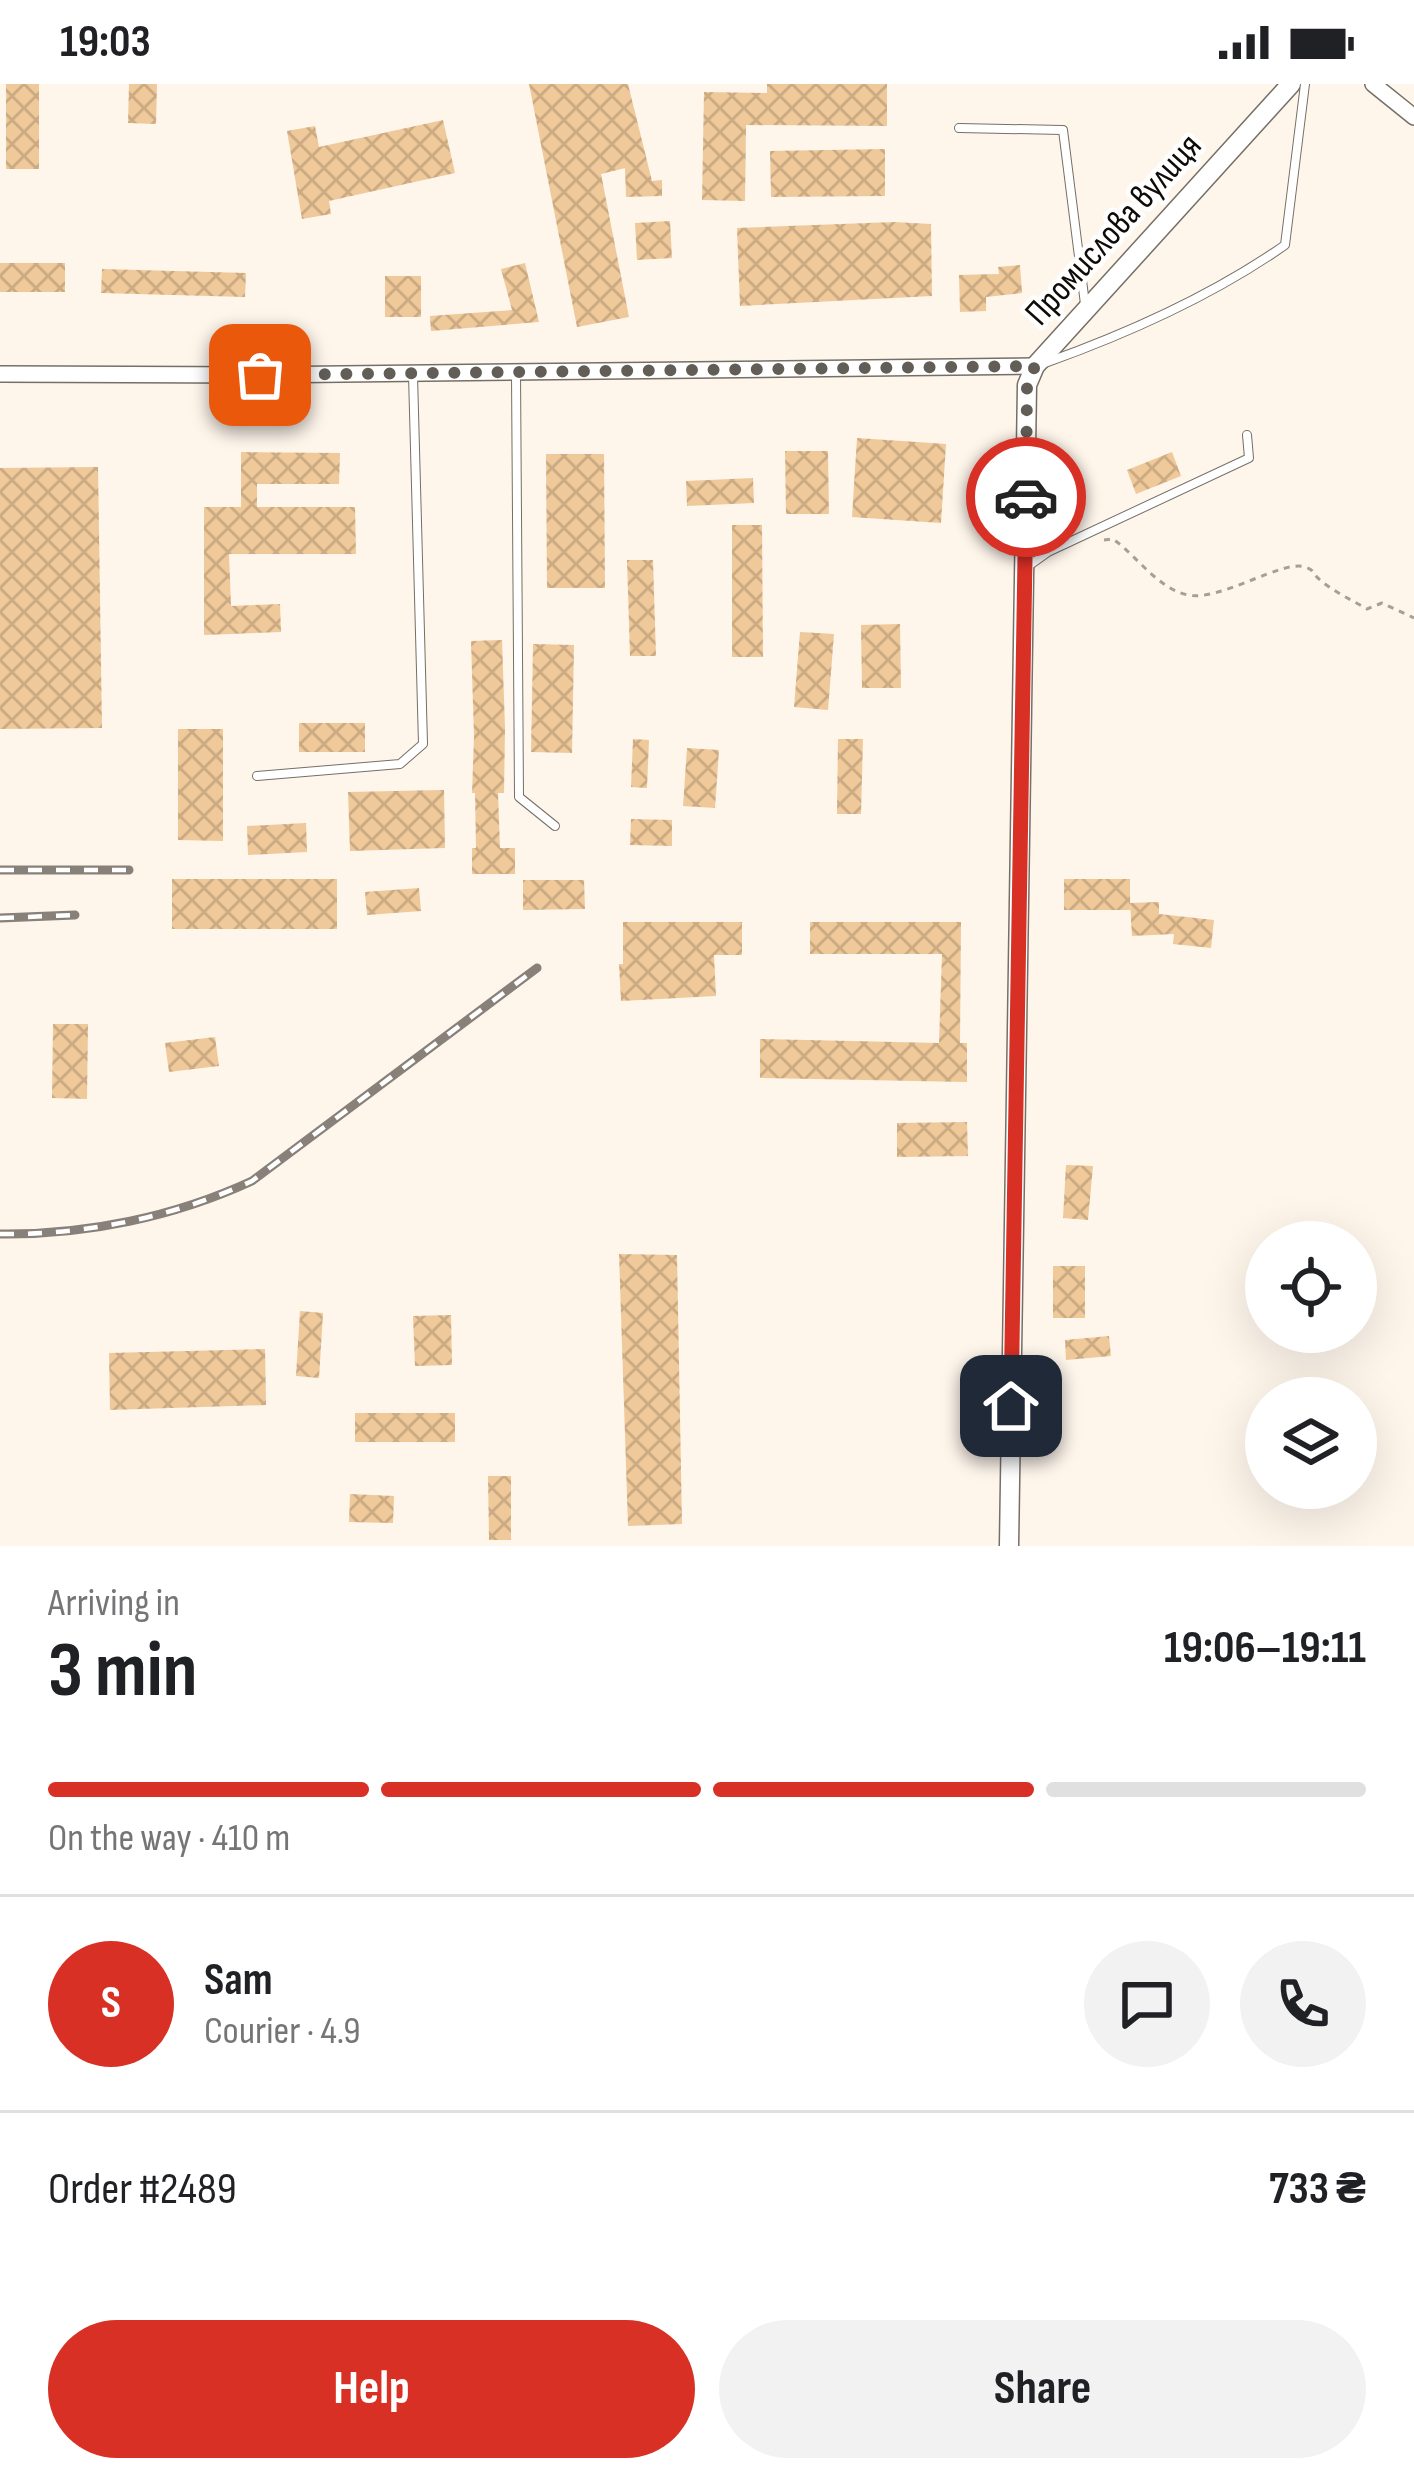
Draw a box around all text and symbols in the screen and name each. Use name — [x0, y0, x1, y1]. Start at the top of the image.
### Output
text: 19:03 — [60, 15, 151, 70]
street label: Промислова вулиця — [1017, 125, 1211, 335]
pin — [209, 324, 311, 426]
icon: bag — [227, 342, 293, 408]
courier — [966, 437, 1086, 557]
icon: car — [993, 464, 1059, 530]
map controls — [1245, 1221, 1377, 1509]
button: locate — [1245, 1221, 1377, 1353]
pin — [960, 1355, 1062, 1457]
icon: home — [978, 1373, 1044, 1439]
button: layers — [1245, 1377, 1377, 1509]
text: Arriving in — [48, 1580, 180, 1627]
text: 19:06–19:11 — [1164, 1621, 1366, 1676]
text: 3 min — [48, 1625, 197, 1718]
text: On the way · 410 m — [48, 1815, 290, 1862]
button: chat — [1084, 1941, 1210, 2067]
button: phone — [1240, 1941, 1366, 2067]
text: Sam — [204, 1953, 273, 2008]
text: S — [101, 1976, 121, 2031]
text: Courier · 4.9 — [204, 2008, 361, 2055]
text: Order #2489 — [48, 2162, 237, 2217]
text: 733 ₴ — [1269, 2162, 1366, 2217]
button: Help — [48, 2320, 695, 2458]
button: Share — [719, 2320, 1366, 2458]

